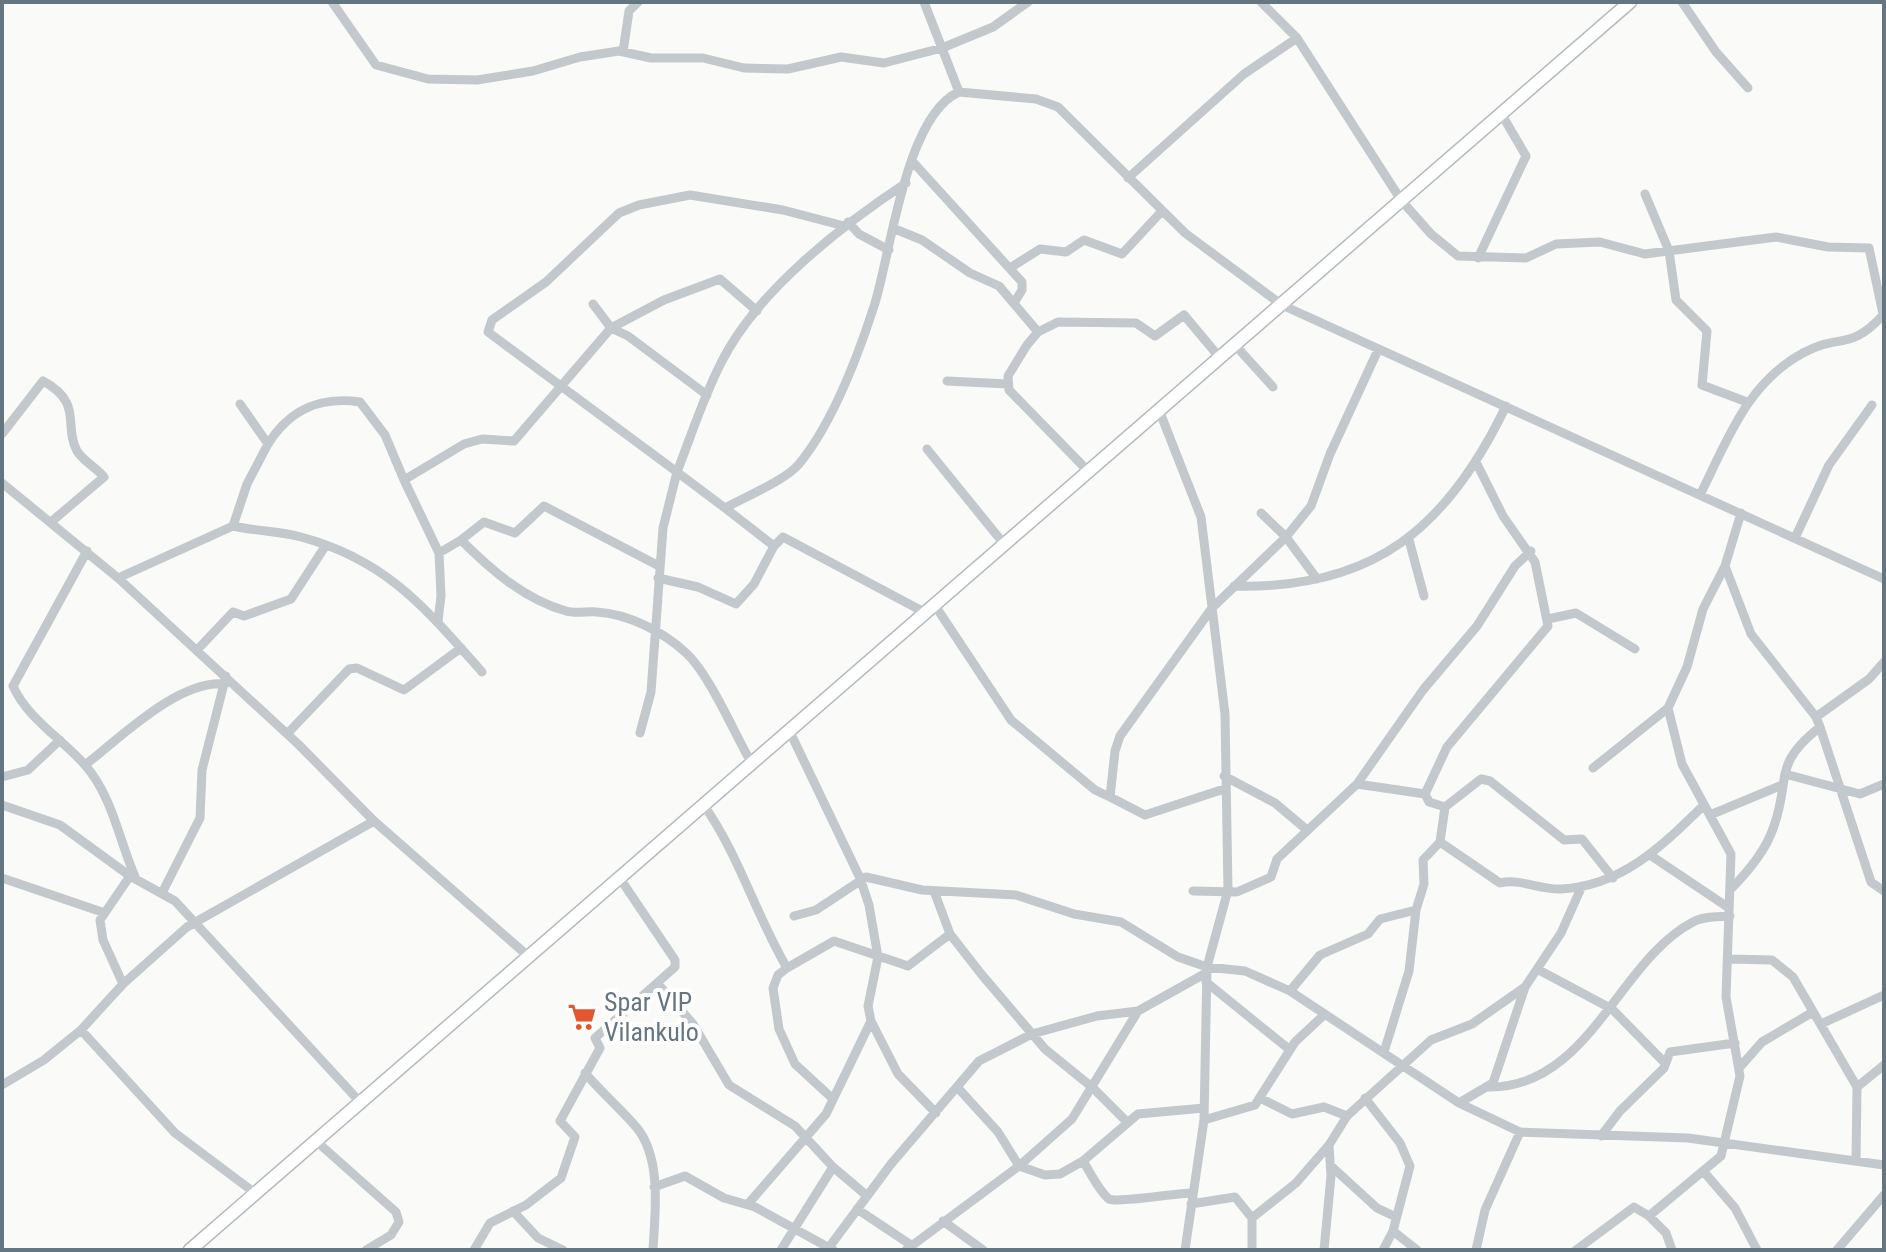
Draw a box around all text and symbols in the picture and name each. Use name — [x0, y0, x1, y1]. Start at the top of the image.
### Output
place label: Spar VIP Vilankulo — [604, 987, 699, 1047]
supermarket icon: Spar VIP Vilankulo — [567, 1002, 597, 1032]

